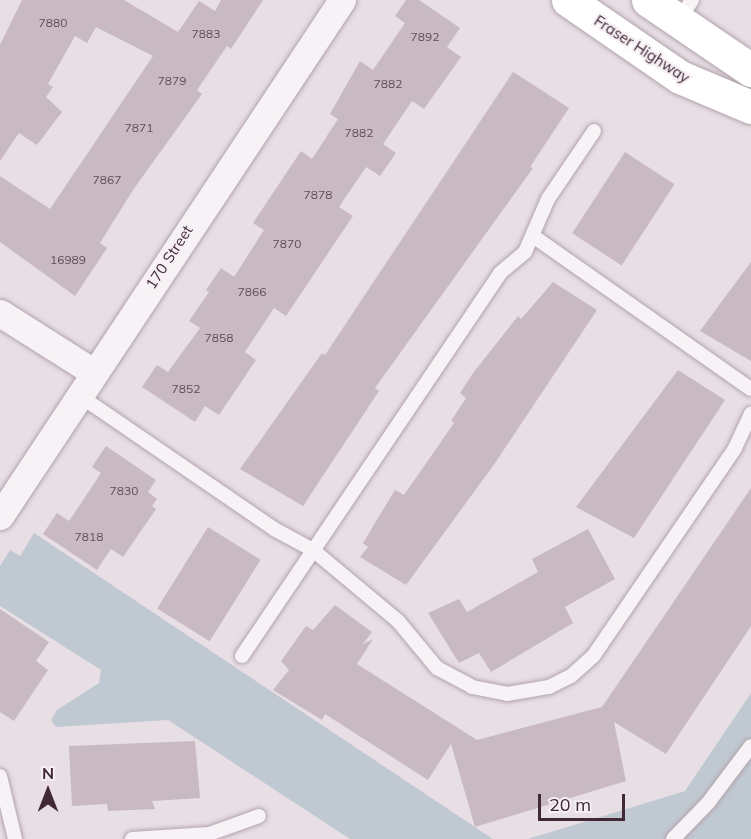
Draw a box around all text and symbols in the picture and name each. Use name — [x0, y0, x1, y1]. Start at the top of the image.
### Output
street label: Fraser Highway — [591, 11, 693, 87]
house number: 7880 — [39, 16, 67, 30]
house number: 7883 — [192, 27, 220, 41]
house number: 7892 — [411, 30, 439, 44]
house number: 7879 — [158, 74, 186, 88]
house number: 7882 — [374, 77, 402, 91]
house number: 7871 — [125, 121, 153, 135]
house number: 7882 — [345, 126, 373, 140]
house number: 7867 — [93, 173, 121, 187]
house number: 7878 — [304, 188, 332, 202]
street label: 170 Street — [142, 222, 196, 292]
house number: 7870 — [273, 237, 301, 251]
house number: 16989 — [50, 253, 86, 267]
house number: 7866 — [238, 285, 266, 299]
house number: 7858 — [205, 331, 233, 345]
house number: 7852 — [172, 382, 200, 396]
house number: 7830 — [110, 484, 138, 498]
house number: 7818 — [75, 530, 103, 544]
north arrow — [18, 761, 78, 821]
text: N — [42, 763, 54, 783]
scale bar — [541, 782, 628, 820]
text: 20 m — [549, 793, 591, 816]

